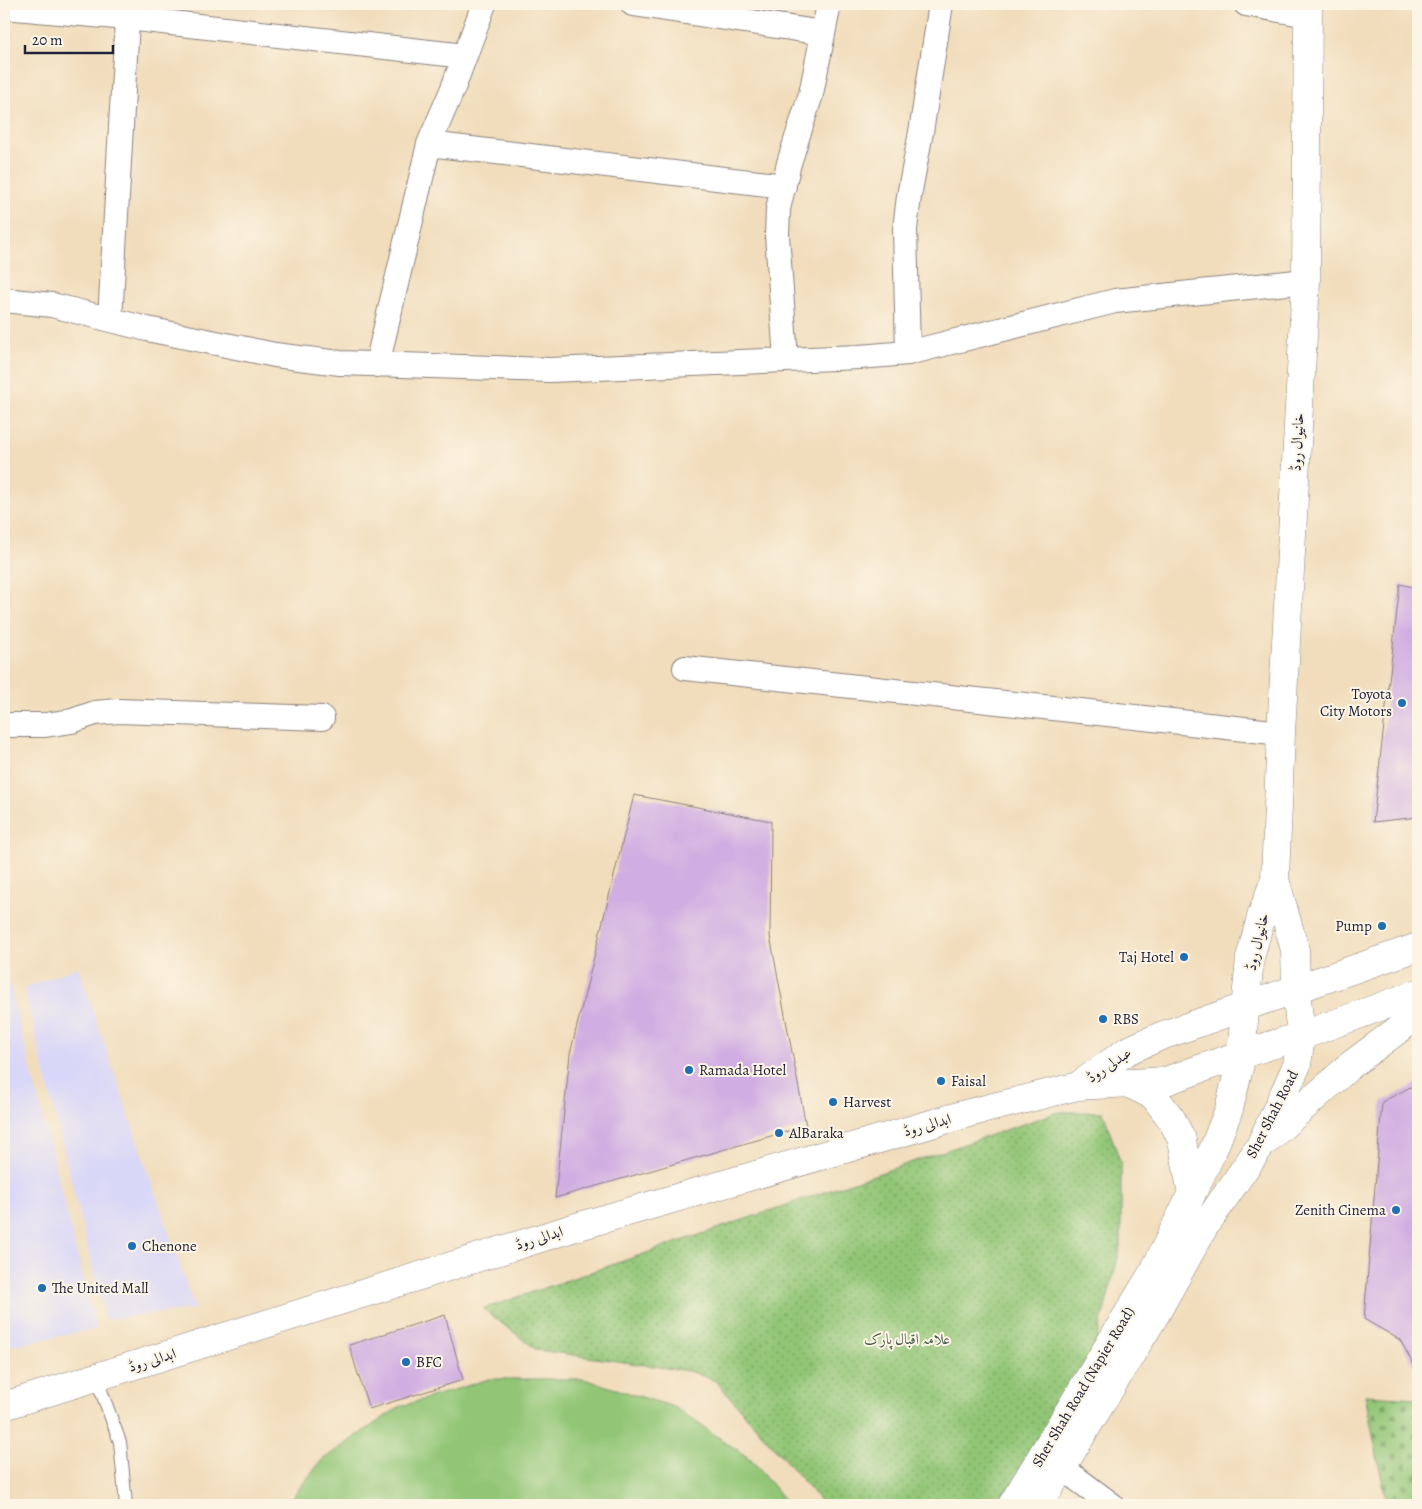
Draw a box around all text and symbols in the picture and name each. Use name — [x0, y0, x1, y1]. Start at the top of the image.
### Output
scale bar — [25, 22, 112, 54]
text: 20 m — [32, 30, 63, 50]
street label: خانیوال روڈ — [1285, 412, 1309, 472]
place label: Toyota City Motors — [1320, 684, 1392, 721]
marker: Toyota City Motors — [1396, 697, 1408, 709]
street label: خانیوال روڈ — [1241, 911, 1273, 973]
place label: Pump — [1335, 916, 1372, 936]
marker: Pump — [1376, 920, 1388, 932]
place label: Taj Hotel — [1119, 947, 1174, 967]
marker: Taj Hotel — [1178, 951, 1190, 963]
place label: RBS — [1113, 1009, 1139, 1029]
marker: RBS — [1097, 1013, 1109, 1025]
street label: عبدلی روڈ — [1083, 1043, 1135, 1087]
place label: Ramada Hotel — [699, 1060, 786, 1080]
marker: Ramada Hotel — [683, 1064, 695, 1076]
street label: Sher Shah Road — [1241, 1066, 1303, 1161]
place label: Faisal — [951, 1071, 986, 1091]
marker: Faisal — [935, 1075, 947, 1087]
place label: Harvest — [843, 1092, 891, 1112]
marker: Harvest — [827, 1096, 839, 1108]
street label: ابدالی روڈ — [901, 1109, 953, 1141]
place label: AlBaraka — [788, 1123, 844, 1143]
marker: AlBaraka — [773, 1127, 785, 1139]
place label: Zenith Cinema — [1295, 1200, 1386, 1220]
marker: Zenith Cinema — [1390, 1204, 1402, 1216]
street label: ابدالی روڈ — [513, 1221, 565, 1255]
place label: Chenone — [142, 1236, 197, 1256]
marker: Chenone — [126, 1240, 138, 1252]
place label: The United Mall — [52, 1278, 149, 1298]
marker: The United Mall — [36, 1282, 48, 1294]
street label: Sher Shah Road (Napier Road) — [1027, 1303, 1139, 1471]
park label: علامہ اقبال پارک — [864, 1329, 950, 1350]
street label: ابدالی روڈ — [126, 1343, 178, 1377]
place label: BFC — [416, 1352, 442, 1372]
marker: BFC — [400, 1356, 412, 1368]

